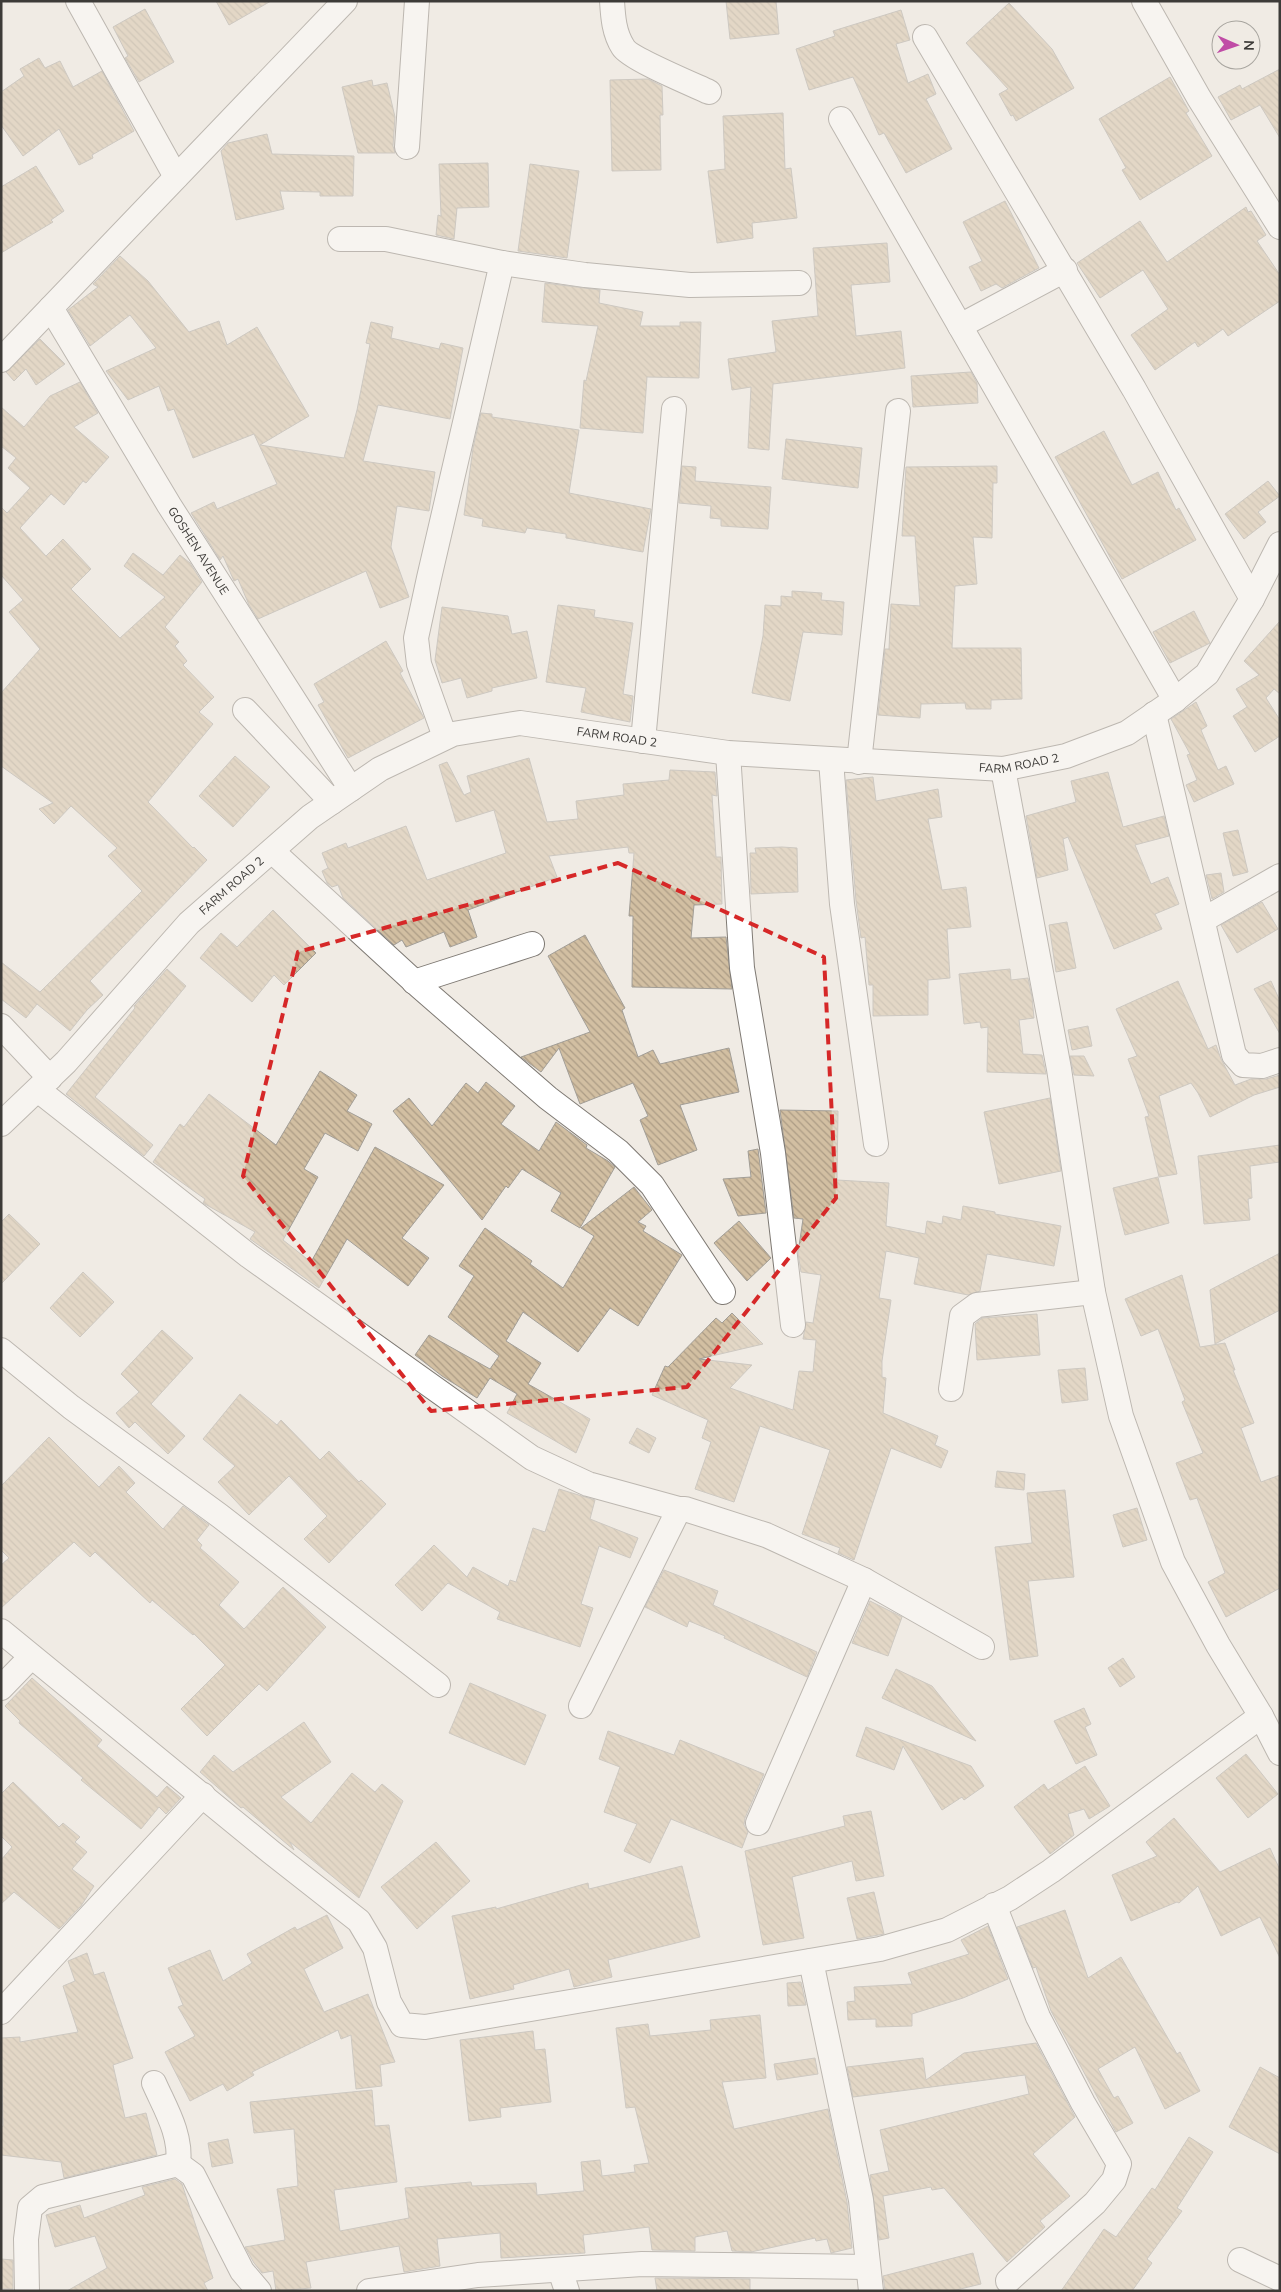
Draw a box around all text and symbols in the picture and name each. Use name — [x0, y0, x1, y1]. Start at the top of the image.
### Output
north arrow — [1211, 20, 1261, 70]
text: N — [1239, 40, 1258, 51]
street label: GOSHEN AVENUE — [164, 504, 232, 598]
street label: FARM ROAD 2 — [576, 723, 658, 751]
street label: FARM ROAD 2 — [978, 750, 1060, 777]
street label: FARM ROAD 2 — [196, 853, 267, 918]

